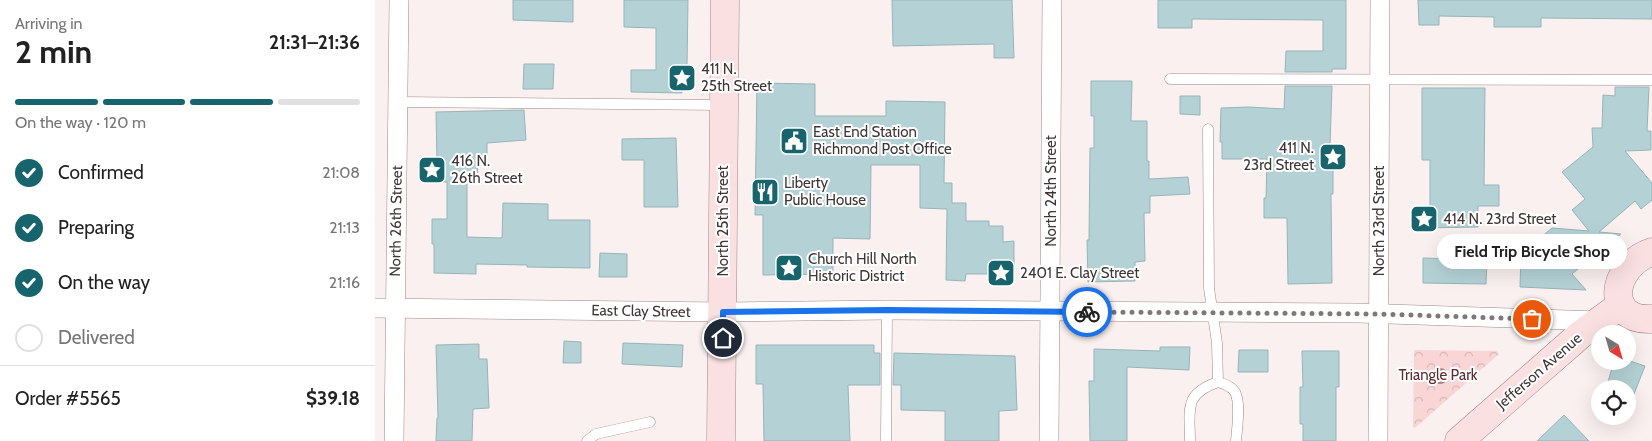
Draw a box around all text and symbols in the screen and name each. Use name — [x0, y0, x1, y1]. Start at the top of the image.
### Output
text: Arriving in — [15, 14, 82, 33]
text: 21:31–21:36 — [269, 31, 360, 54]
text: 2 min — [15, 32, 92, 71]
place label: 411 N. 25th Street — [701, 60, 772, 95]
place icon: 411 N. 25th Street — [667, 63, 697, 93]
text: On the way · 120 m — [15, 113, 146, 132]
place label: East End Station Richmond Post Office — [813, 123, 952, 158]
public building icon: East End Station Richmond Post Office — [779, 126, 809, 156]
street label: North 24th Street — [1042, 135, 1060, 247]
place label: 411 N. 23rd Street — [1243, 139, 1314, 174]
place icon: 411 N. 23rd Street — [1318, 142, 1348, 172]
place label: 416 N. 26th Street — [451, 152, 523, 187]
place icon: 416 N. 26th Street — [417, 155, 447, 185]
icon: check — [15, 159, 43, 187]
text: Confirmed — [58, 161, 144, 184]
text: 21:08 — [322, 163, 360, 182]
street label: North 26th Street — [386, 165, 406, 277]
street label: North 25th Street — [714, 166, 732, 276]
street label: North 23rd Street — [1370, 166, 1388, 276]
place label: Liberty Public House — [784, 174, 866, 209]
restaurant icon: Liberty Public House — [750, 177, 780, 207]
place icon: 414 N. 23rd Street — [1409, 204, 1439, 234]
place label: 414 N. 23rd Street — [1443, 210, 1556, 228]
icon: check — [15, 214, 43, 242]
text: Preparing — [58, 216, 134, 239]
text: 21:13 — [329, 218, 360, 237]
callout: Field Trip Bicycle Shop — [1437, 234, 1627, 269]
text: Field Trip Bicycle Shop — [1454, 242, 1610, 261]
place label: Church Hill North Historic District — [808, 250, 917, 285]
place icon: Church Hill North Historic District — [774, 253, 804, 283]
place icon: 2401 E. Clay Street — [986, 258, 1016, 288]
place label: 2401 E. Clay Street — [1020, 264, 1139, 282]
icon: check — [15, 269, 43, 297]
text: On the way — [58, 271, 150, 294]
text: 21:16 — [329, 273, 360, 292]
courier — [1062, 287, 1112, 337]
icon: bike — [1073, 298, 1101, 326]
pin — [1511, 298, 1553, 340]
street label: East Clay Street — [591, 301, 691, 321]
icon: bag — [1518, 305, 1546, 333]
pin — [702, 317, 744, 359]
icon: home — [709, 324, 737, 352]
north arrow — [1591, 325, 1636, 370]
map controls — [1591, 325, 1636, 425]
text: Delivered — [58, 326, 135, 349]
street label: Jefferson Avenue — [1492, 329, 1586, 414]
park label: Triangle Park — [1398, 366, 1478, 384]
button: locate — [1591, 380, 1636, 425]
text: Order #5565 — [15, 387, 121, 410]
text: $39.18 — [306, 387, 360, 410]

